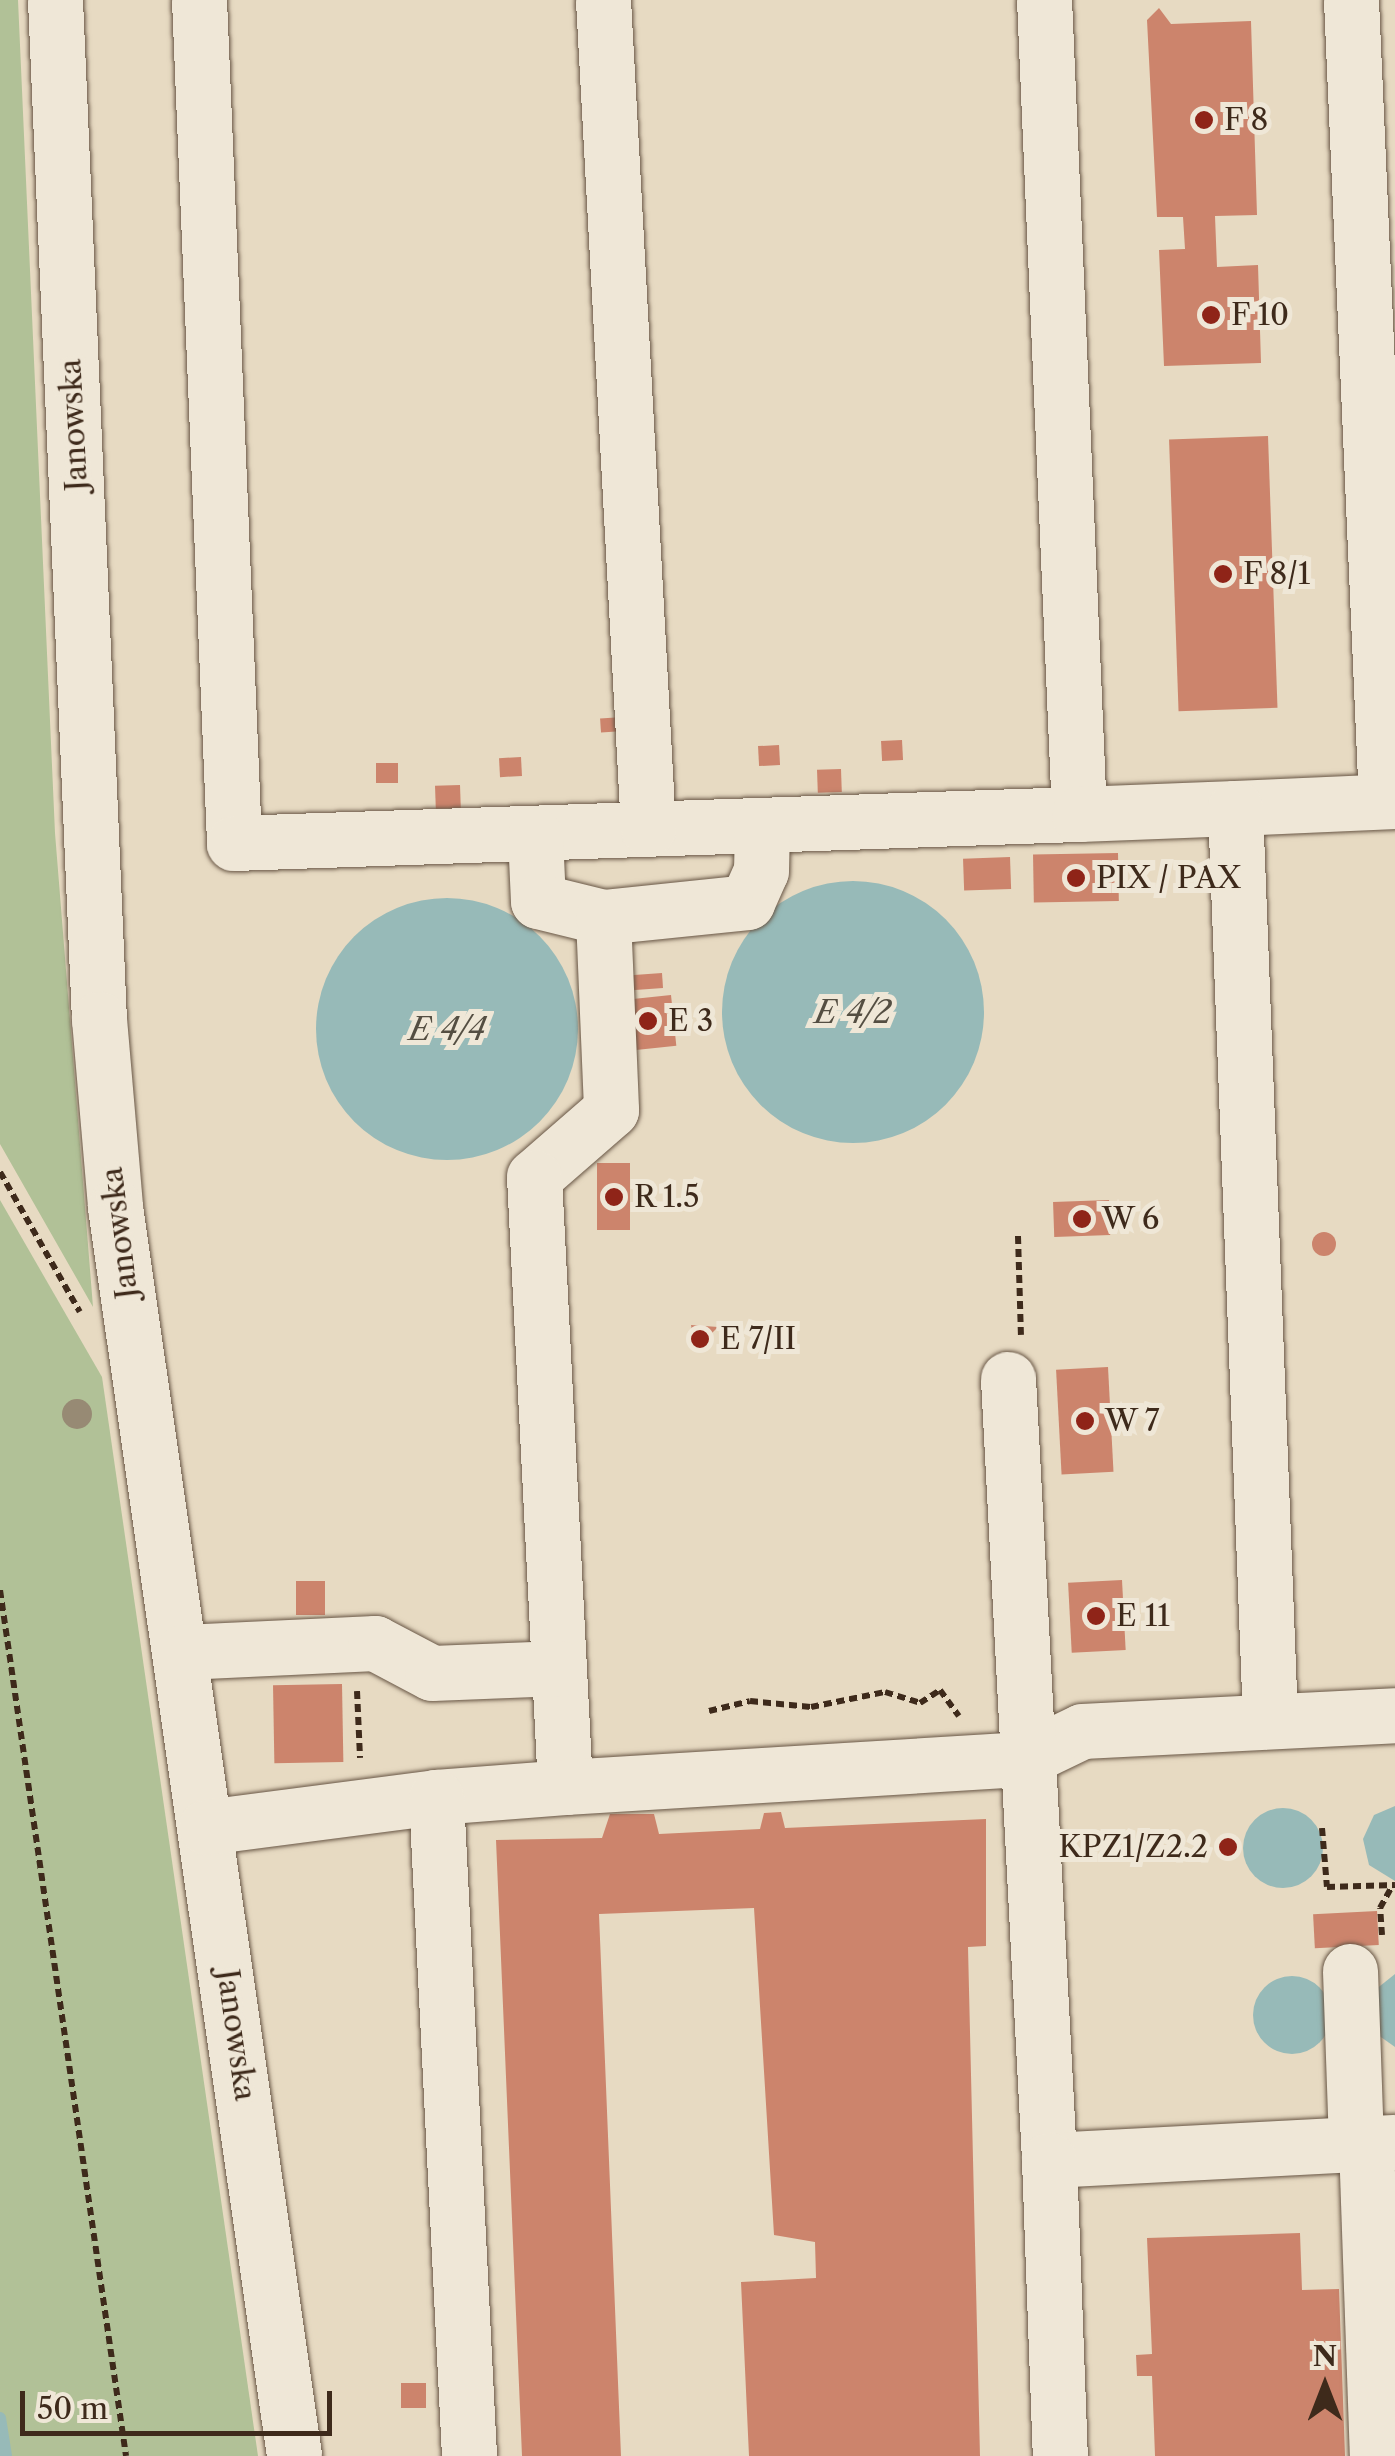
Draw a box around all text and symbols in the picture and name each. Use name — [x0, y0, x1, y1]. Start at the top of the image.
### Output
place label: F 8 — [1224, 102, 1269, 138]
marker: F 8 — [1193, 109, 1215, 131]
place label: F 10 — [1231, 297, 1290, 333]
marker: F 10 — [1200, 304, 1222, 326]
street label: Janowska — [53, 358, 95, 492]
place label: F 8/1 — [1243, 556, 1311, 592]
marker: F 8/1 — [1212, 563, 1234, 585]
place label: PIX / PAX — [1096, 860, 1241, 896]
marker: PIX / PAX — [1065, 867, 1087, 889]
water label: E 4/2 — [814, 993, 892, 1031]
place label: E 3 — [668, 1003, 713, 1039]
water label: E 4/4 — [409, 1010, 485, 1048]
marker: E 3 — [637, 1010, 659, 1032]
street label: Janowska — [94, 1165, 146, 1301]
place label: R 1.5 — [634, 1179, 701, 1215]
marker: R 1.5 — [603, 1186, 625, 1208]
place label: W 6 — [1102, 1201, 1160, 1237]
marker: W 6 — [1071, 1208, 1093, 1230]
place label: E 7/II — [720, 1321, 796, 1357]
marker: E 7/II — [689, 1328, 711, 1350]
place label: W 7 — [1105, 1403, 1161, 1439]
marker: W 7 — [1074, 1410, 1096, 1432]
place label: E 11 — [1116, 1598, 1170, 1634]
marker: E 11 — [1085, 1605, 1107, 1627]
place label: KPZ1/Z2.2 — [1058, 1829, 1208, 1865]
marker: KPZ1/Z2.2 — [1217, 1836, 1239, 1858]
street label: Janowska — [209, 1967, 263, 2103]
north arrow — [1275, 2336, 1375, 2436]
text: N — [1313, 2339, 1337, 2373]
scale bar — [25, 2371, 338, 2433]
text: 50 m — [37, 2390, 108, 2427]

